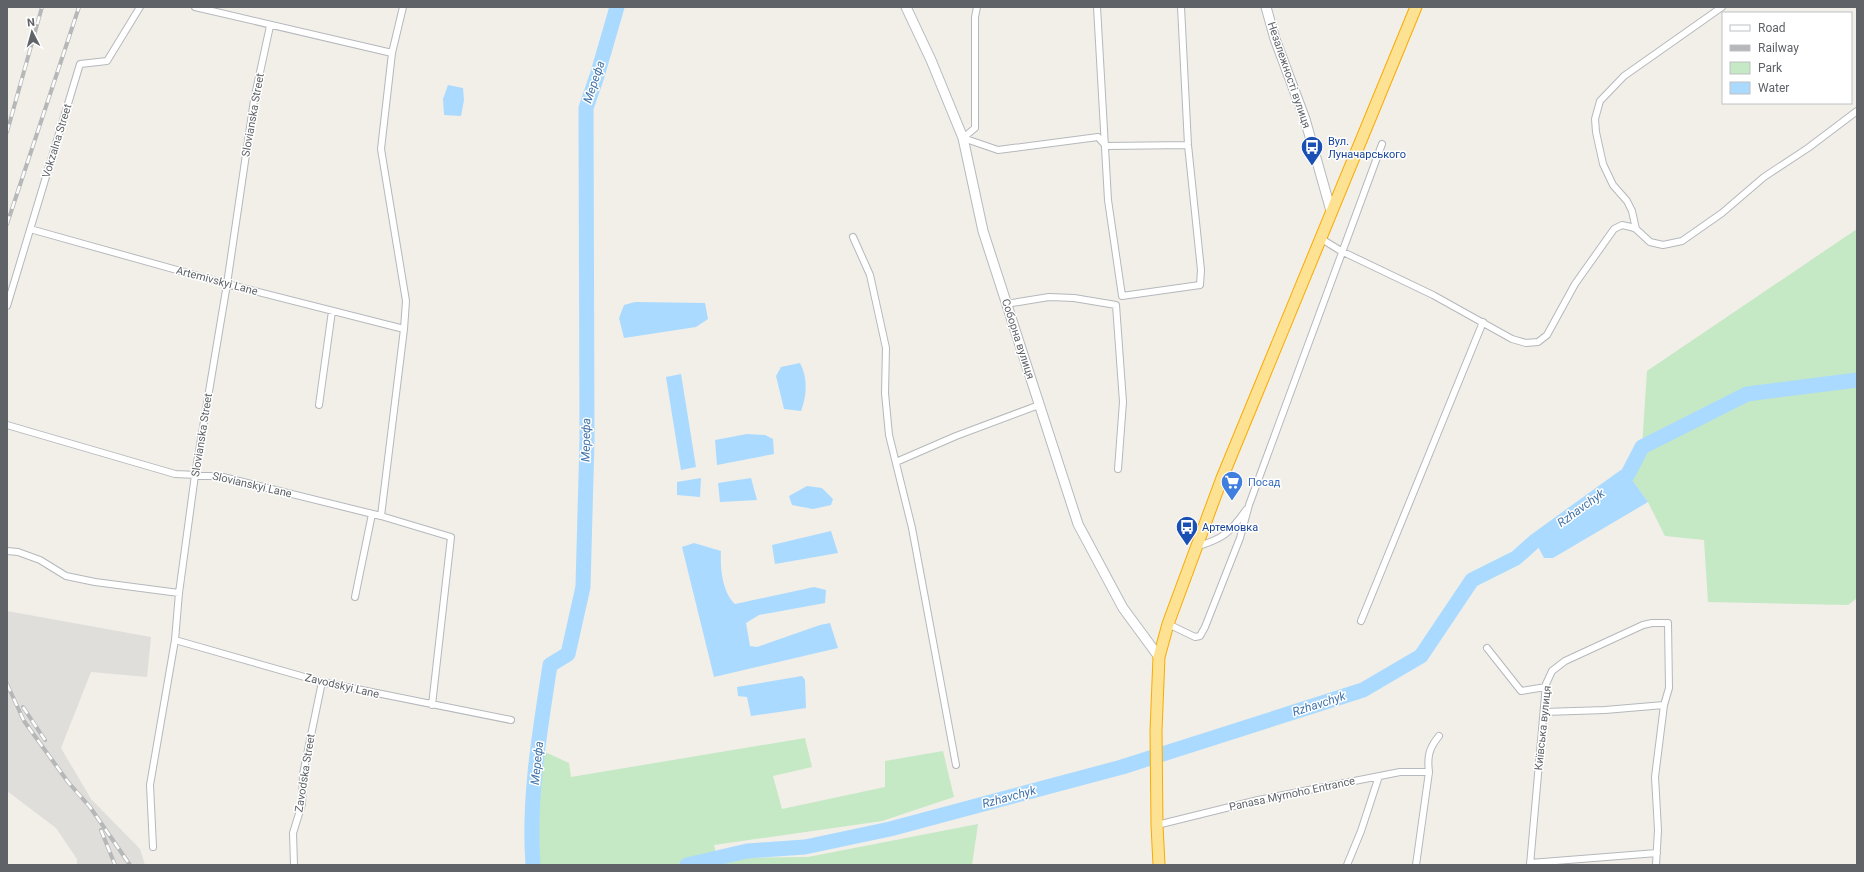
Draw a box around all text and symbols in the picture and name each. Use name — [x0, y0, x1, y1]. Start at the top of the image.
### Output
north arrow — [12, 12, 52, 52]
legend — [1722, 12, 1852, 104]
text: N — [26, 16, 36, 29]
street label: Незалежності вулиця — [1265, 20, 1313, 130]
text: Road — [1758, 21, 1786, 35]
text: Railway — [1758, 41, 1799, 55]
water label: Мерефа — [580, 59, 608, 105]
text: Park — [1758, 61, 1783, 75]
street label: Slovianska Street — [239, 72, 267, 158]
text: Water — [1758, 81, 1789, 95]
street label: Vokzalna Street — [40, 102, 75, 179]
bus stop icon: Вул. Луначарського — [1299, 134, 1325, 167]
place label: Вул. Луначарського — [1328, 135, 1406, 161]
street label: Artemivskyi Lane — [175, 264, 259, 298]
street label: Соборна вулиця — [999, 297, 1037, 381]
street label: Slovianska Street — [189, 392, 215, 478]
water label: Мерефа — [579, 418, 593, 462]
supermarket icon: Посад — [1219, 469, 1245, 502]
street label: Slovianskyi Lane — [211, 470, 293, 500]
place label: Посад — [1248, 476, 1281, 489]
water label: Rzhavchyk — [1555, 486, 1608, 530]
bus stop icon: Артемовка — [1174, 514, 1200, 547]
place label: Артемовка — [1202, 521, 1258, 534]
street label: Zavodskyi Lane — [304, 671, 381, 701]
street label: Київська вулиця — [1532, 685, 1554, 771]
water label: Rzhavchyk — [1291, 688, 1348, 719]
street label: Zavodska Street — [292, 732, 318, 813]
water label: Мерефа — [528, 740, 546, 786]
street label: Panasa Myrnoho Entrance — [1228, 774, 1356, 814]
water label: Rzhavchyk — [981, 783, 1038, 811]

